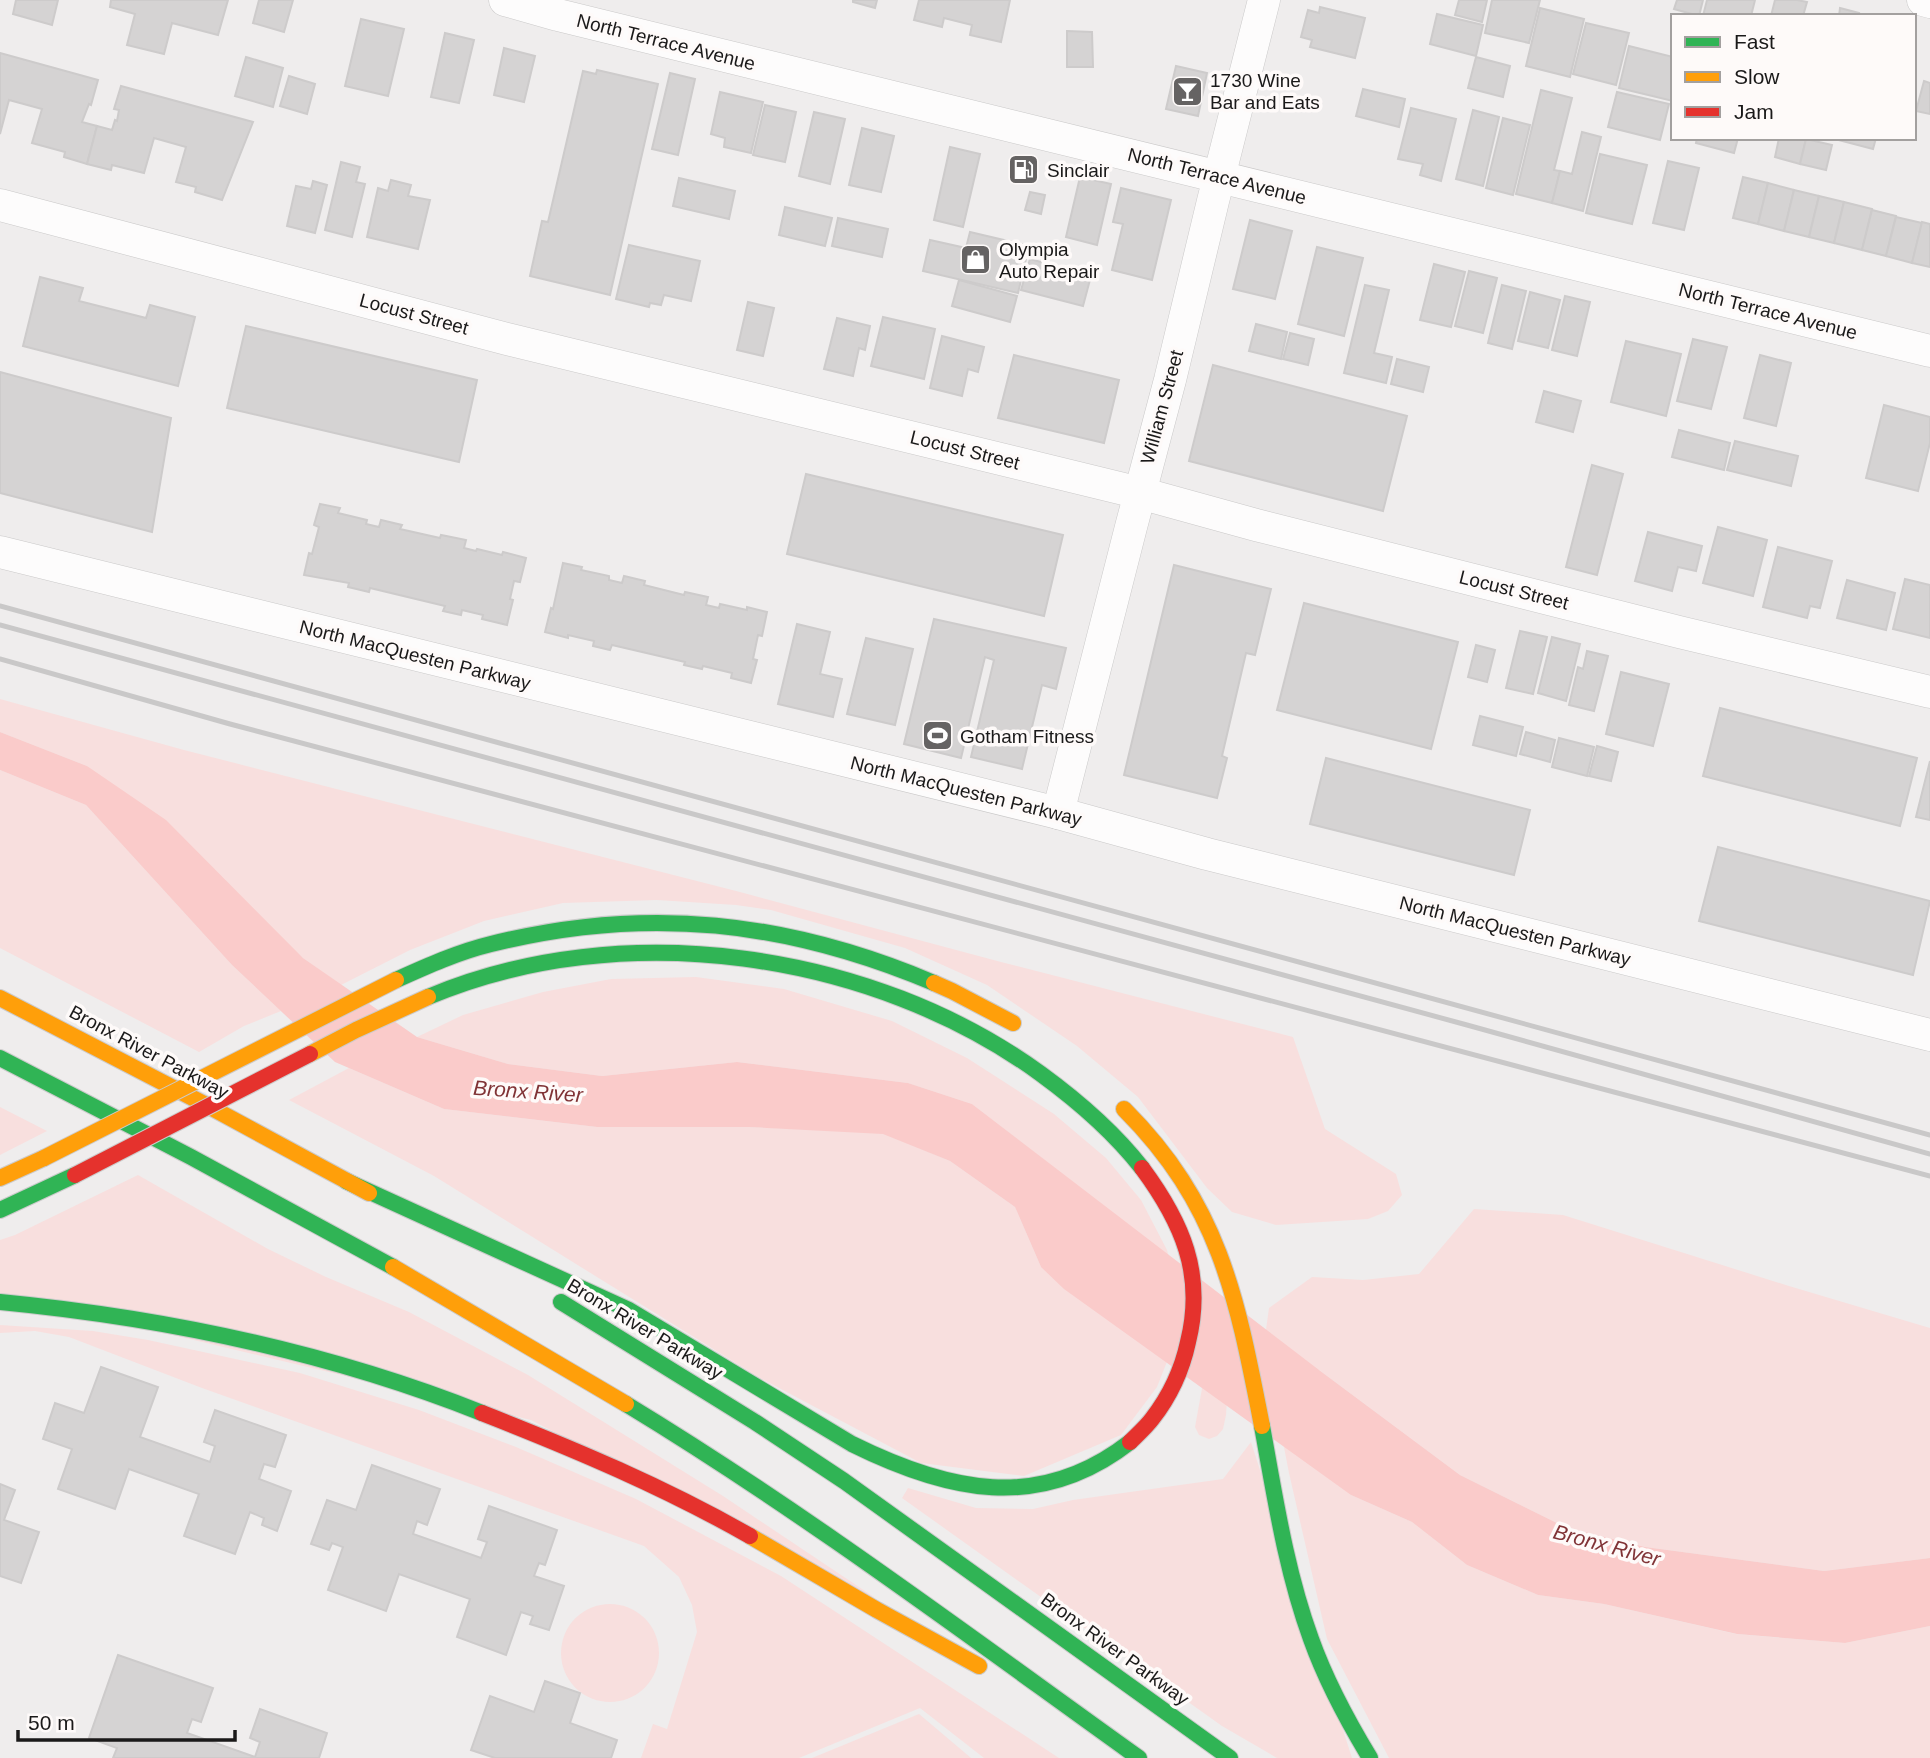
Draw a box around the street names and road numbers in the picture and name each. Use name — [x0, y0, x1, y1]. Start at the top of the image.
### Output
street label: North Terrace Avenue — [575, 10, 757, 74]
street label: North Terrace Avenue — [1126, 144, 1308, 208]
street label: North Terrace Avenue — [1677, 279, 1859, 343]
street label: Locust Street — [357, 289, 471, 339]
street label: William Street — [1137, 347, 1187, 466]
street label: Locust Street — [908, 426, 1023, 474]
street label: Locust Street — [1457, 566, 1572, 614]
street label: North MacQuesten Parkway — [297, 616, 533, 694]
street label: North MacQuesten Parkway — [848, 752, 1084, 830]
street label: North MacQuesten Parkway — [1397, 892, 1633, 970]
street label: Bronx River Parkway — [66, 1001, 233, 1103]
street label: Bronx River Parkway — [564, 1274, 727, 1384]
street label: Bronx River Parkway — [1037, 1588, 1193, 1710]

